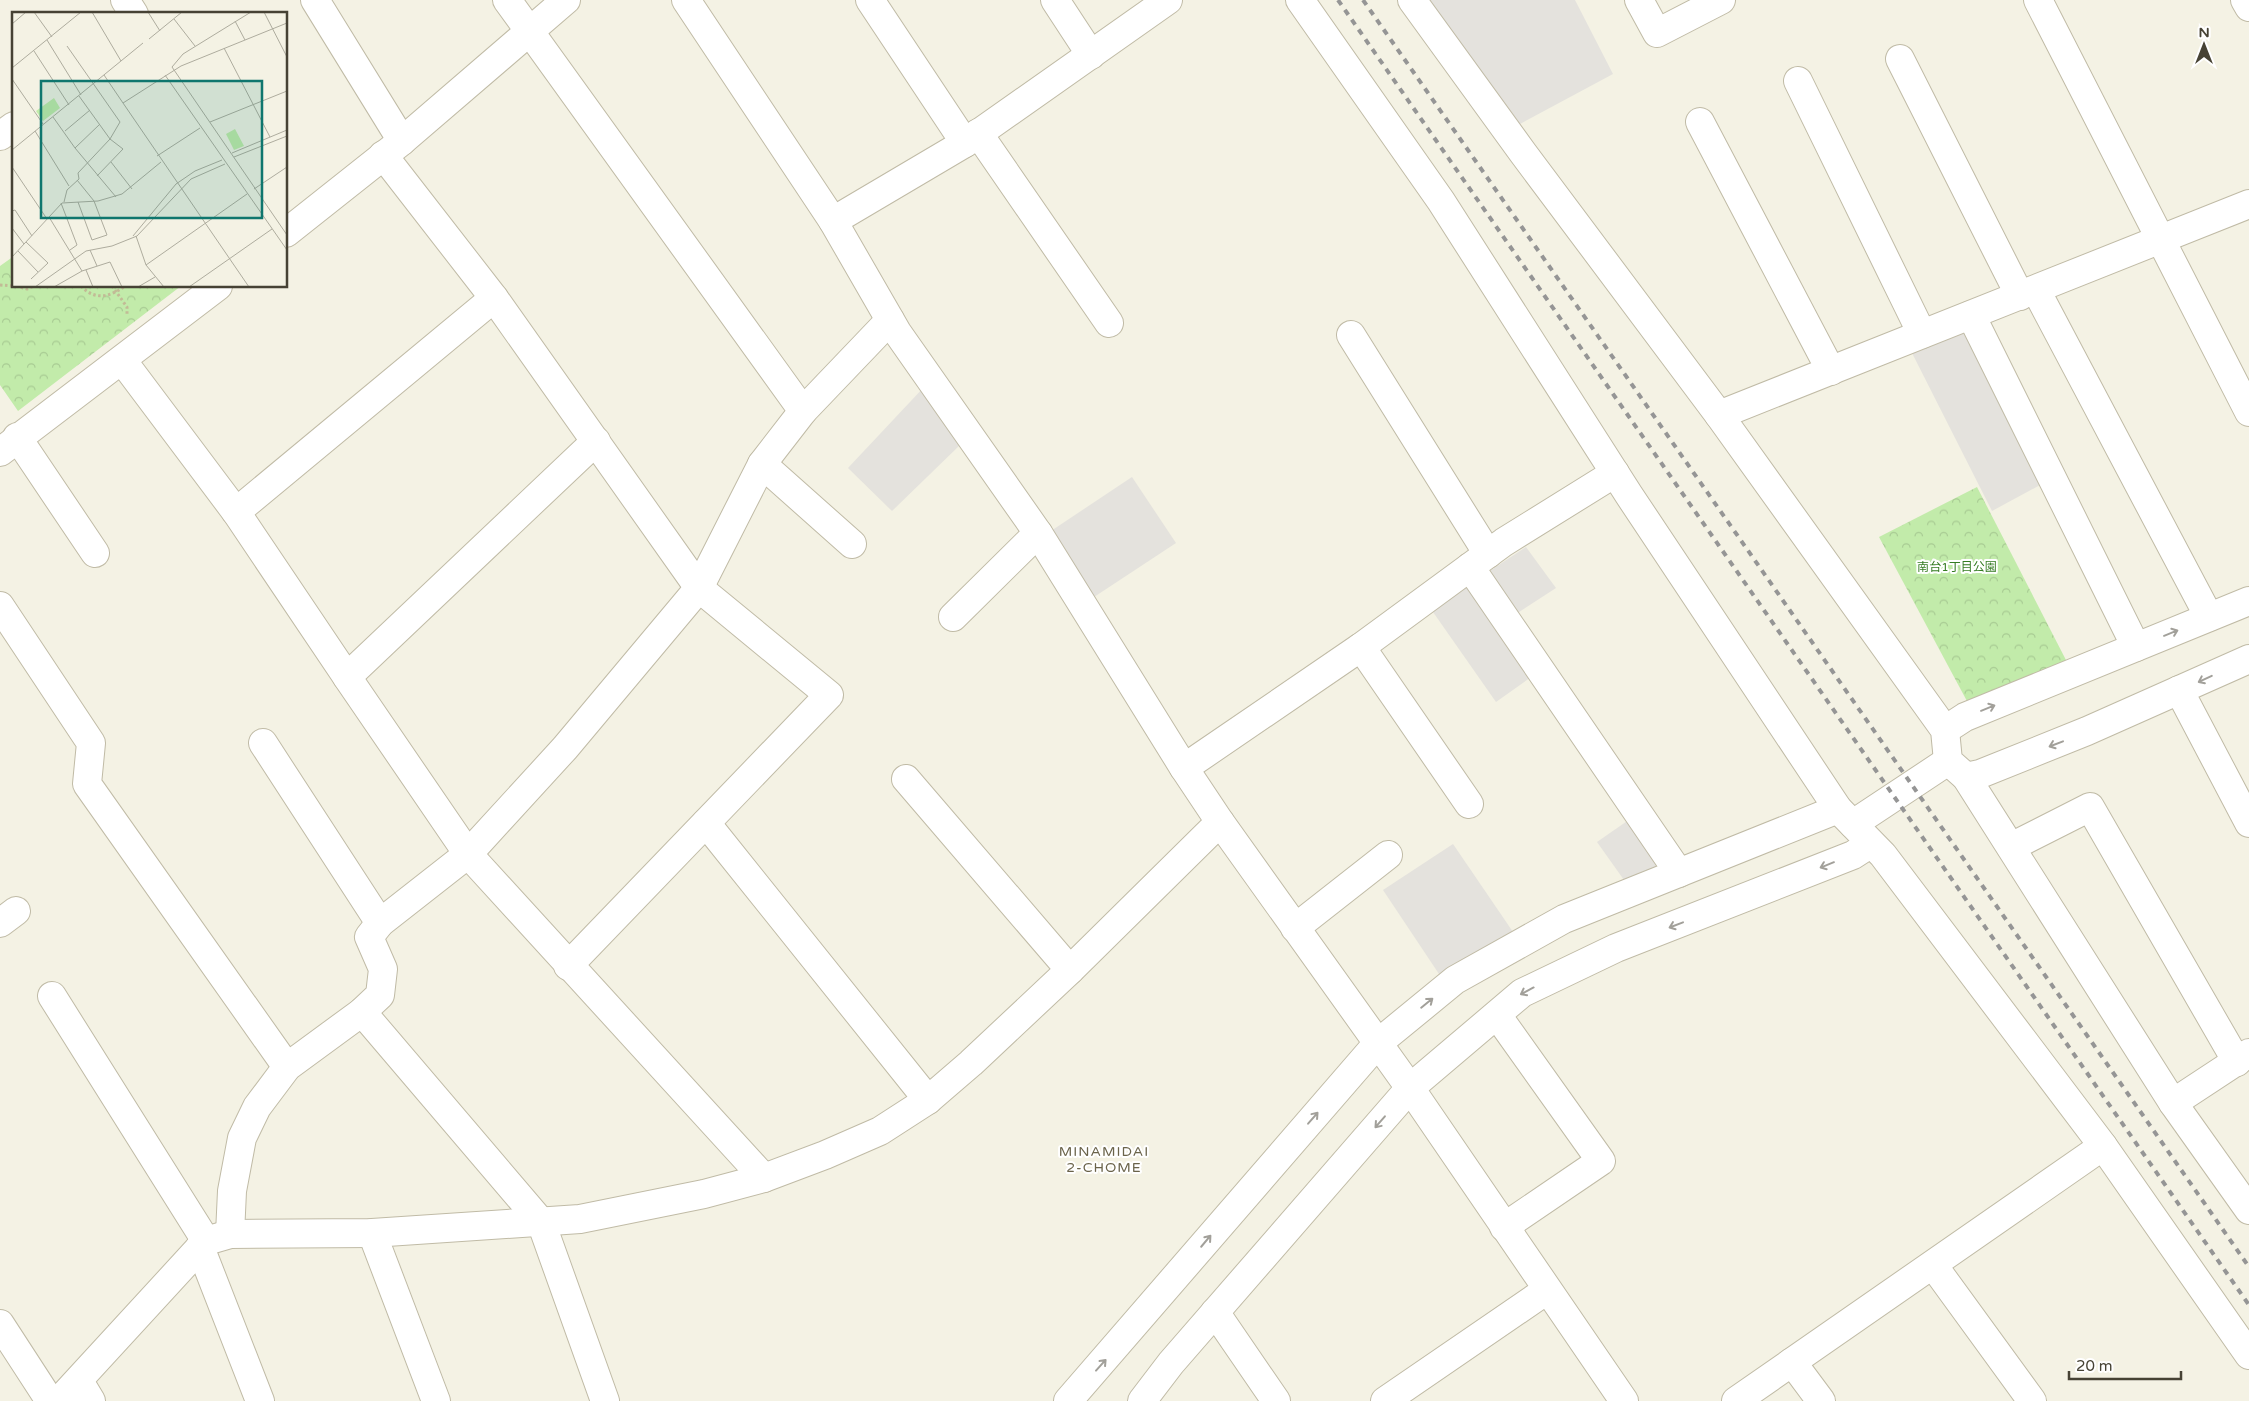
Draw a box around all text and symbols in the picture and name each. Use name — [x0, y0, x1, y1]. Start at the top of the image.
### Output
inset map — [12, 12, 288, 288]
north arrow — [2179, 20, 2229, 70]
text: N — [2198, 24, 2210, 41]
park label: 南台1丁目公園 — [1917, 560, 1997, 574]
one-way arrow — [2163, 628, 2178, 637]
one-way arrow — [2198, 674, 2213, 684]
one-way arrow — [1980, 702, 1995, 712]
one-way arrow — [2048, 740, 2063, 749]
one-way arrow — [1820, 861, 1835, 870]
one-way arrow — [1668, 921, 1683, 930]
one-way arrow — [1520, 986, 1535, 996]
one-way arrow — [1420, 998, 1433, 1009]
one-way arrow — [1307, 1112, 1318, 1125]
one-way arrow — [1374, 1115, 1386, 1128]
district label: MINAMIDAI 2-CHOME — [1059, 1143, 1149, 1176]
one-way arrow — [1201, 1235, 1212, 1248]
scale bar — [2069, 1348, 2182, 1380]
text: 20 m — [2076, 1357, 2113, 1375]
one-way arrow — [1095, 1358, 1107, 1371]

